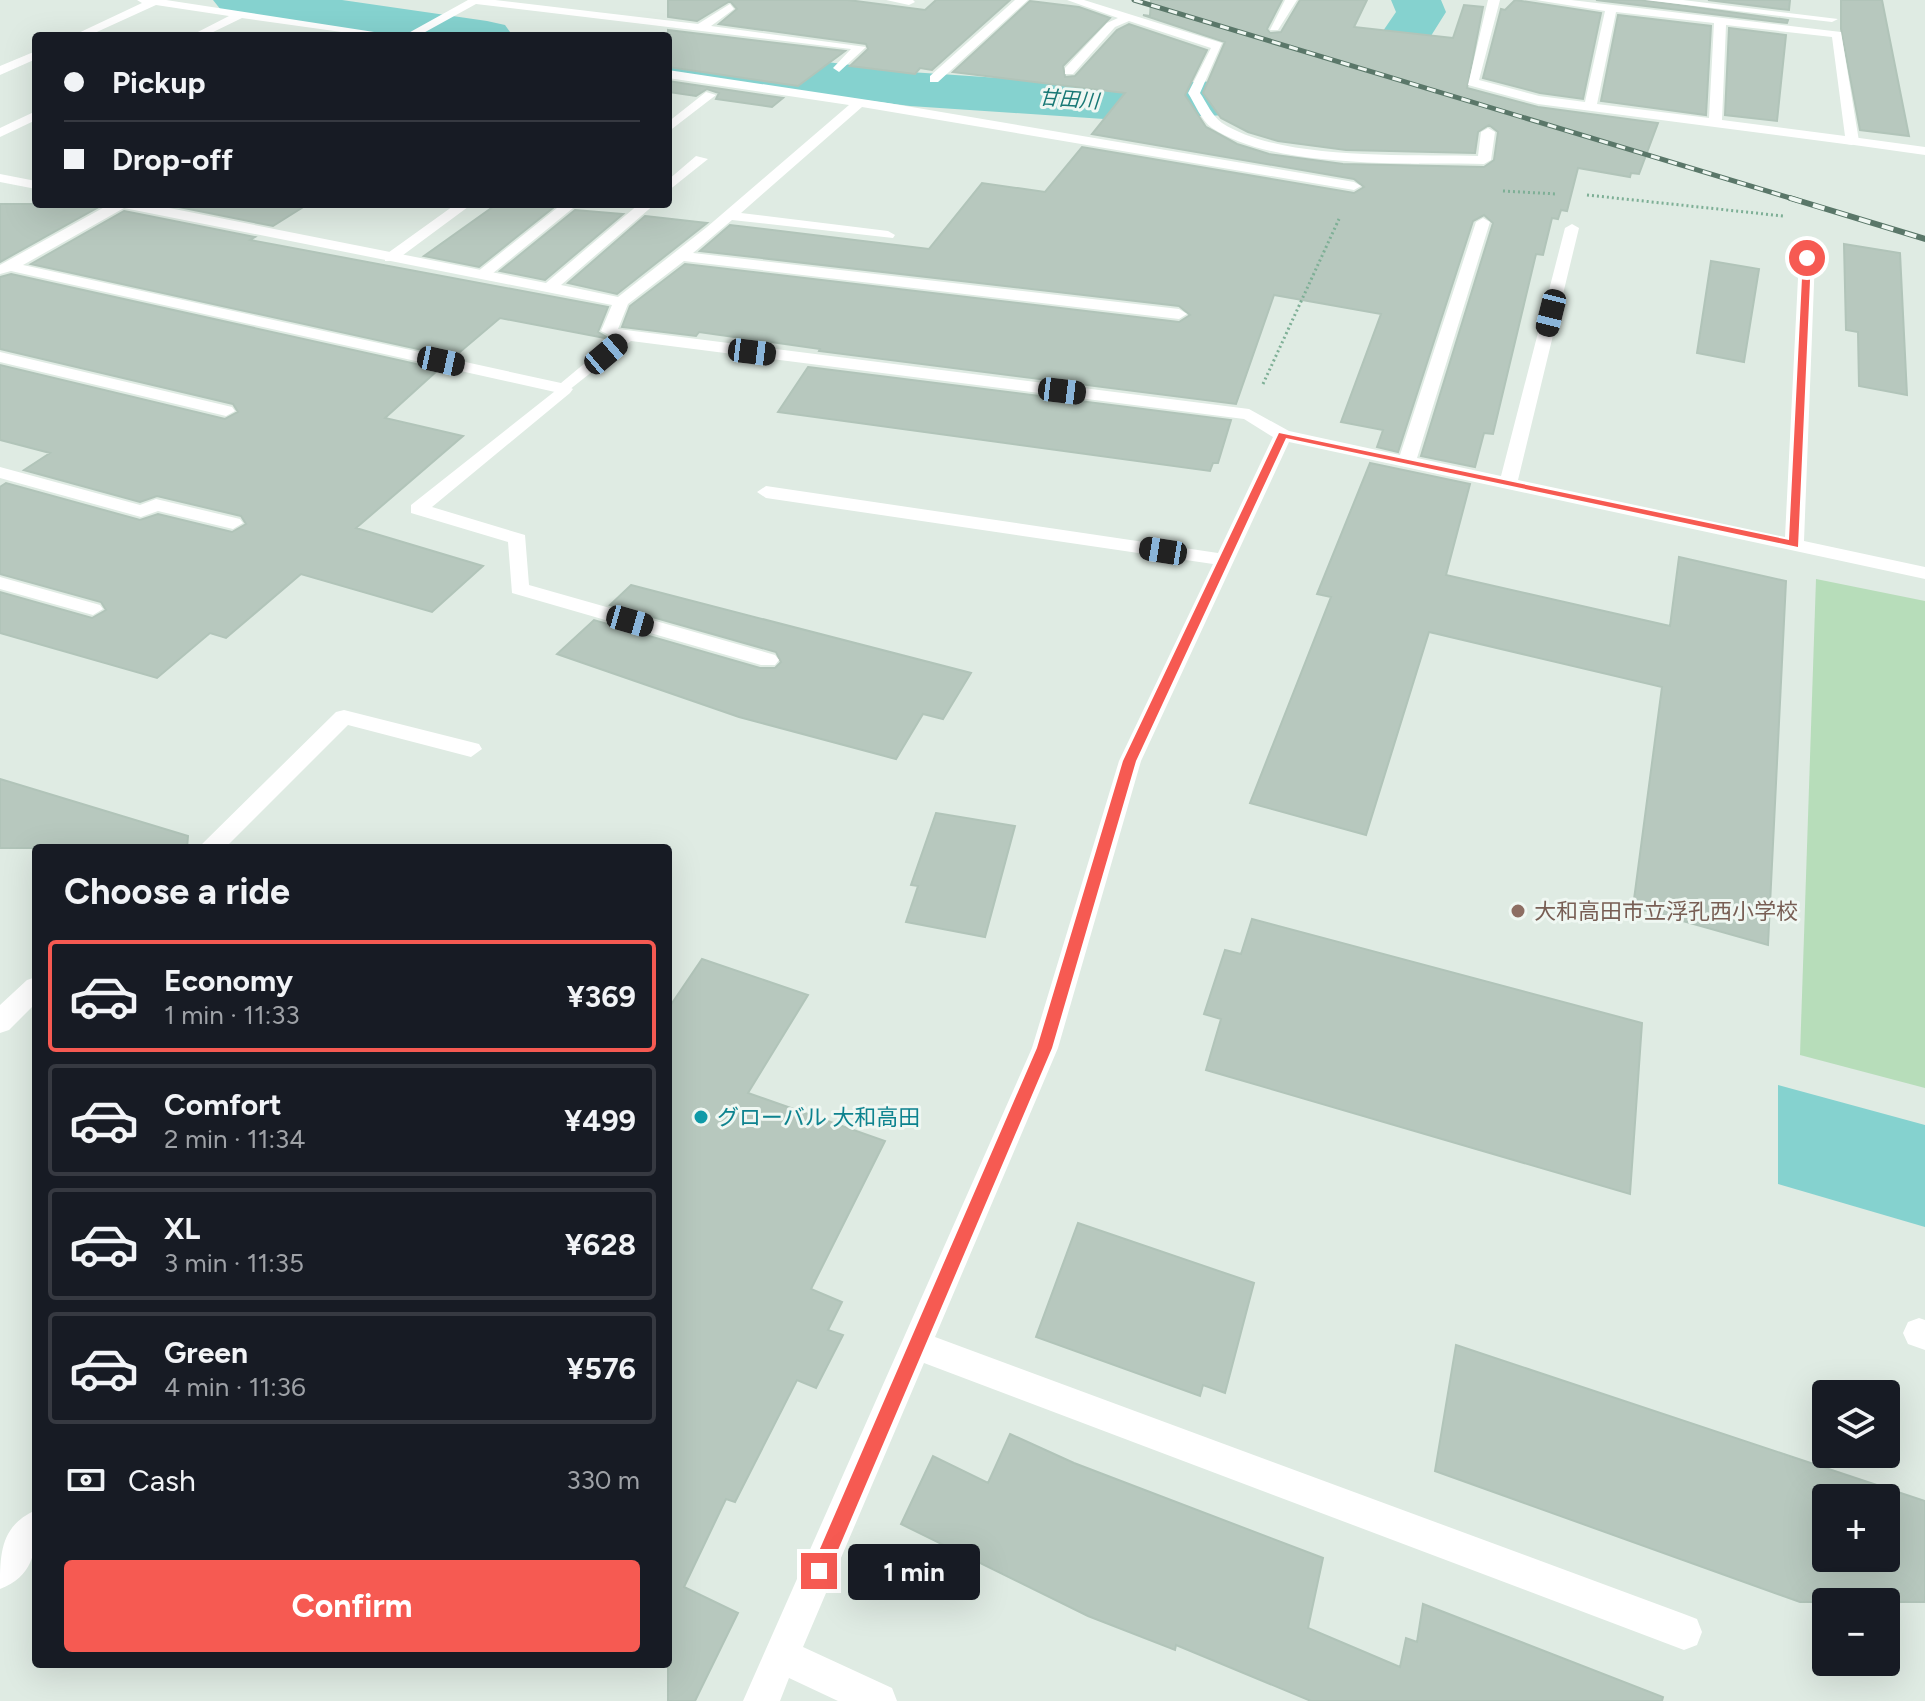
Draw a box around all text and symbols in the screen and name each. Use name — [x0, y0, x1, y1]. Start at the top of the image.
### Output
text: Pickup — [112, 64, 206, 101]
water label: 甘田川 — [1038, 85, 1102, 113]
text: Drop-off — [112, 141, 233, 178]
route start — [1789, 240, 1825, 276]
car — [1534, 287, 1568, 339]
car — [580, 329, 632, 379]
car — [727, 337, 777, 367]
car — [415, 344, 467, 378]
car — [1037, 376, 1087, 406]
car — [1137, 535, 1189, 567]
car — [604, 603, 656, 639]
text: Choose a ride — [64, 870, 290, 913]
place label: 大和高田市立浮孔西小学校 — [1534, 898, 1798, 925]
marker: 大和高田市立浮孔西小学校 — [1509, 902, 1527, 920]
icon: car — [68, 960, 140, 1032]
text: Economy — [164, 962, 293, 999]
text: ¥369 — [567, 978, 636, 1015]
text: 1 min · 11:33 — [164, 999, 300, 1031]
icon: car — [68, 1084, 140, 1156]
text: Comfort — [164, 1086, 282, 1123]
text: ¥499 — [564, 1102, 636, 1139]
place label: グローバル 大和高田 — [717, 1104, 920, 1131]
marker: グローバル 大和高田 — [692, 1108, 710, 1126]
text: 2 min · 11:34 — [164, 1123, 305, 1155]
icon: car — [68, 1208, 140, 1280]
text: XL — [164, 1210, 200, 1247]
text: ¥628 — [565, 1226, 636, 1263]
text: 3 min · 11:35 — [164, 1247, 304, 1279]
icon: car — [68, 1332, 140, 1404]
text: Green — [164, 1334, 248, 1371]
text: ¥576 — [567, 1350, 636, 1387]
text: 4 min · 11:36 — [164, 1371, 306, 1403]
map controls — [1812, 1380, 1900, 1676]
button: layers — [1812, 1380, 1900, 1468]
icon: cash — [64, 1458, 108, 1502]
text: Cash — [128, 1462, 196, 1499]
text: 330 m — [566, 1464, 640, 1496]
button: + — [1812, 1484, 1900, 1572]
callout: 1 min — [847, 1543, 979, 1599]
route end — [801, 1553, 837, 1589]
text: 1 min — [883, 1556, 945, 1588]
button: Confirm — [64, 1560, 640, 1652]
button: − — [1812, 1588, 1900, 1676]

